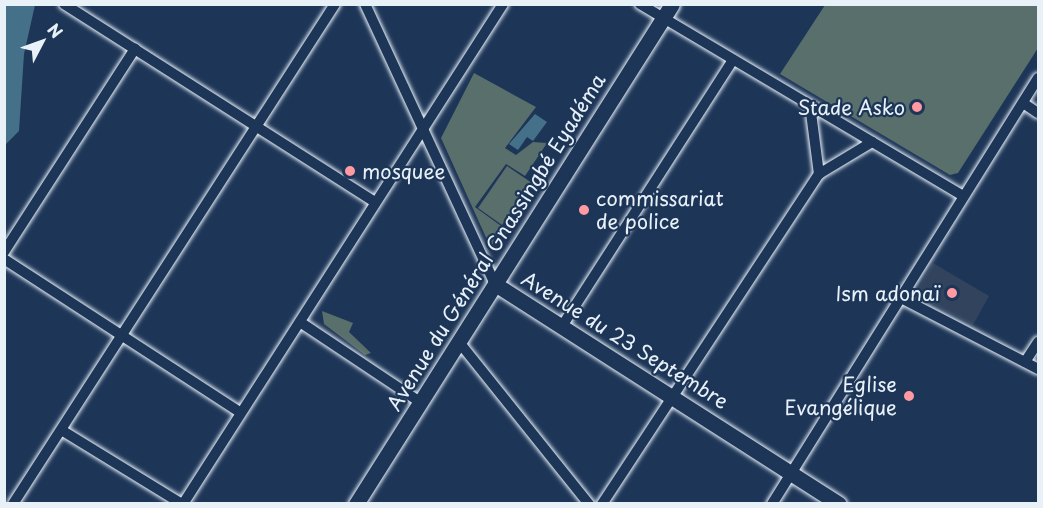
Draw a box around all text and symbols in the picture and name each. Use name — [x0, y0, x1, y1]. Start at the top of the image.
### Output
north arrow — [12, 12, 72, 72]
text: N — [42, 18, 69, 43]
street label: Avenue du Général Gnassingbé Eyadéma — [382, 69, 610, 415]
place label: Stade Asko — [797, 95, 905, 119]
marker: Stade Asko — [910, 100, 924, 114]
place label: mosquee — [362, 159, 445, 183]
marker: mosquee — [343, 164, 357, 178]
place label: commissariat de police — [596, 186, 724, 233]
marker: commissariat de police — [577, 203, 591, 217]
street label: Avenue du 23 Septembre — [516, 266, 734, 414]
place label: Ism adonaï — [836, 281, 940, 305]
marker: Ism adonaï — [945, 286, 959, 300]
place label: Eglise Evangélique — [784, 372, 897, 419]
marker: Eglise Evangélique — [902, 389, 916, 403]

